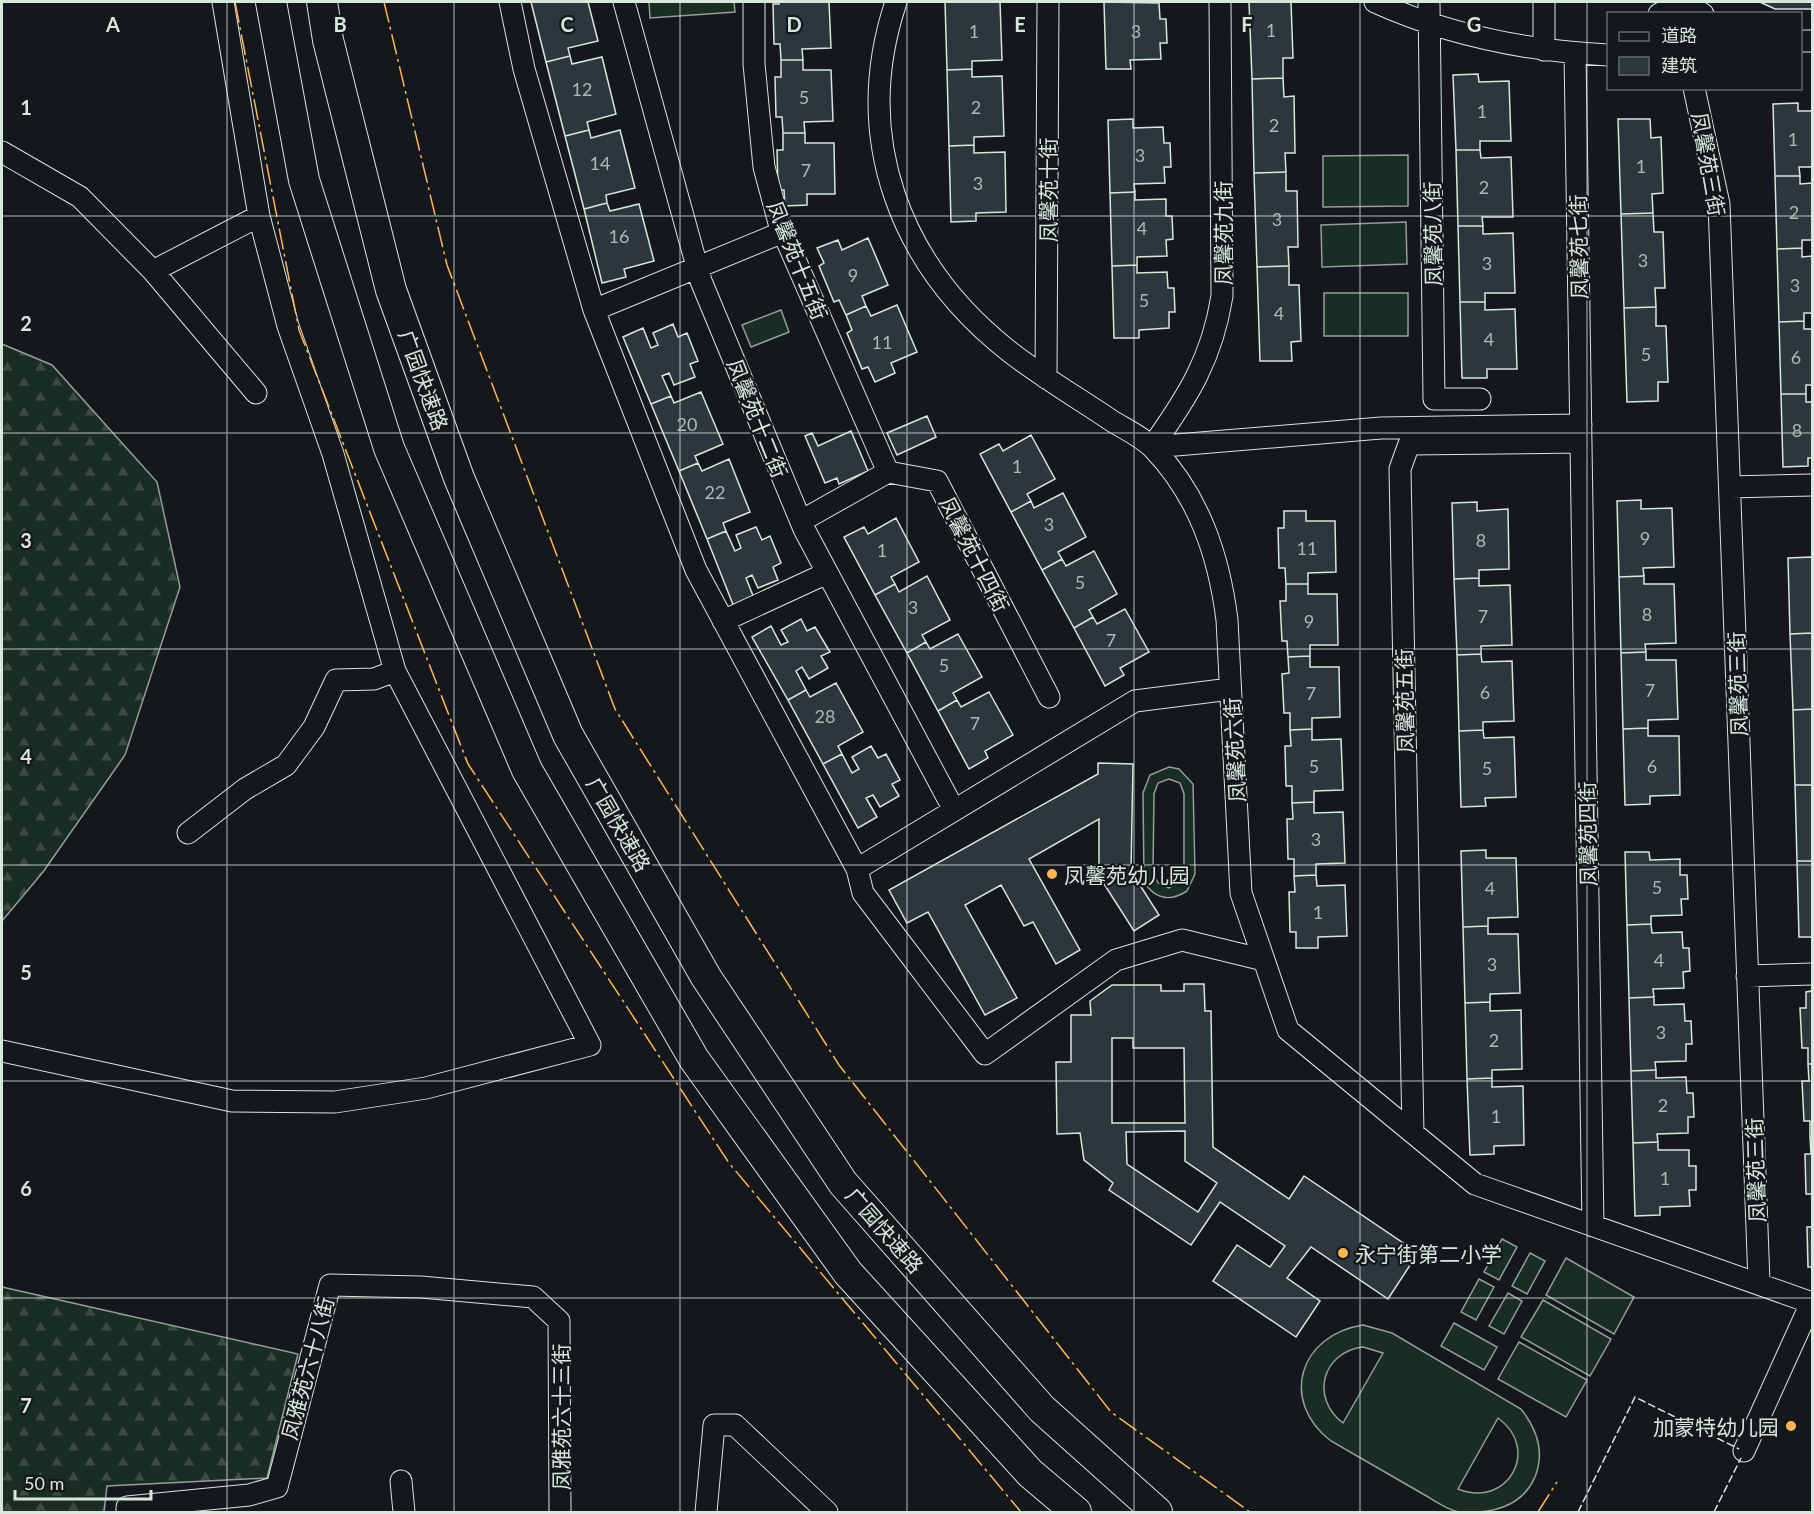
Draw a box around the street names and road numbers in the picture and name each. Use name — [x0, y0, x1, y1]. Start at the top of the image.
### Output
street label: 凤馨苑三街 — [1688, 110, 1730, 218]
street label: 凤馨苑十街 — [1035, 138, 1060, 243]
street label: 凤馨苑九街 — [1210, 181, 1235, 286]
street label: 凤馨苑八街 — [1419, 181, 1445, 287]
street label: 凤馨苑七街 — [1565, 194, 1591, 300]
street label: 凤馨苑十五街 — [763, 197, 833, 323]
street label: 广园快速路 — [394, 326, 454, 434]
street label: 凤馨苑十二街 — [723, 355, 793, 481]
street label: 凤馨苑十四街 — [935, 492, 1015, 616]
street label: 凤馨苑三街 — [1723, 631, 1751, 737]
street label: 凤馨苑五街 — [1391, 648, 1417, 754]
street label: 凤馨苑六街 — [1219, 697, 1249, 803]
street label: 广园快速路 — [582, 772, 656, 876]
street label: 凤馨苑四街 — [1574, 781, 1600, 887]
street label: 凤馨苑三街 — [1741, 1117, 1769, 1223]
street label: 广园快速路 — [841, 1182, 929, 1278]
street label: 凤雅苑六十八街 — [276, 1294, 338, 1442]
street label: 凤雅苑六十三街 — [548, 1344, 573, 1491]

